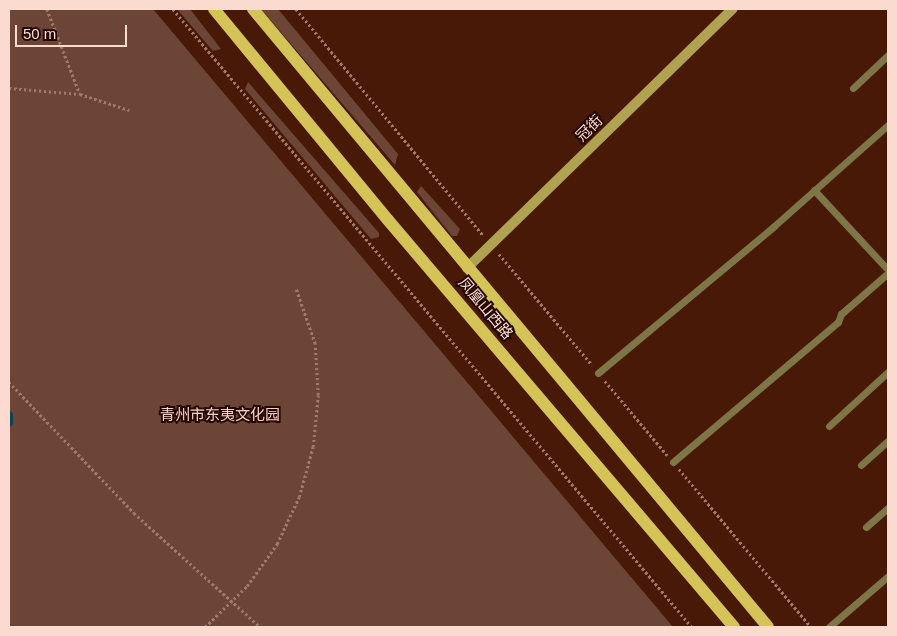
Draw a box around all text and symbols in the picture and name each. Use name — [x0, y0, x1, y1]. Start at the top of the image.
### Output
scale bar — [18, 15, 130, 47]
text: 50 m — [23, 25, 56, 42]
street label: 冠街 — [572, 111, 606, 145]
street label: 凤凰山西路 — [455, 273, 517, 343]
park label: 青州市东夷文化园 — [160, 406, 280, 424]

